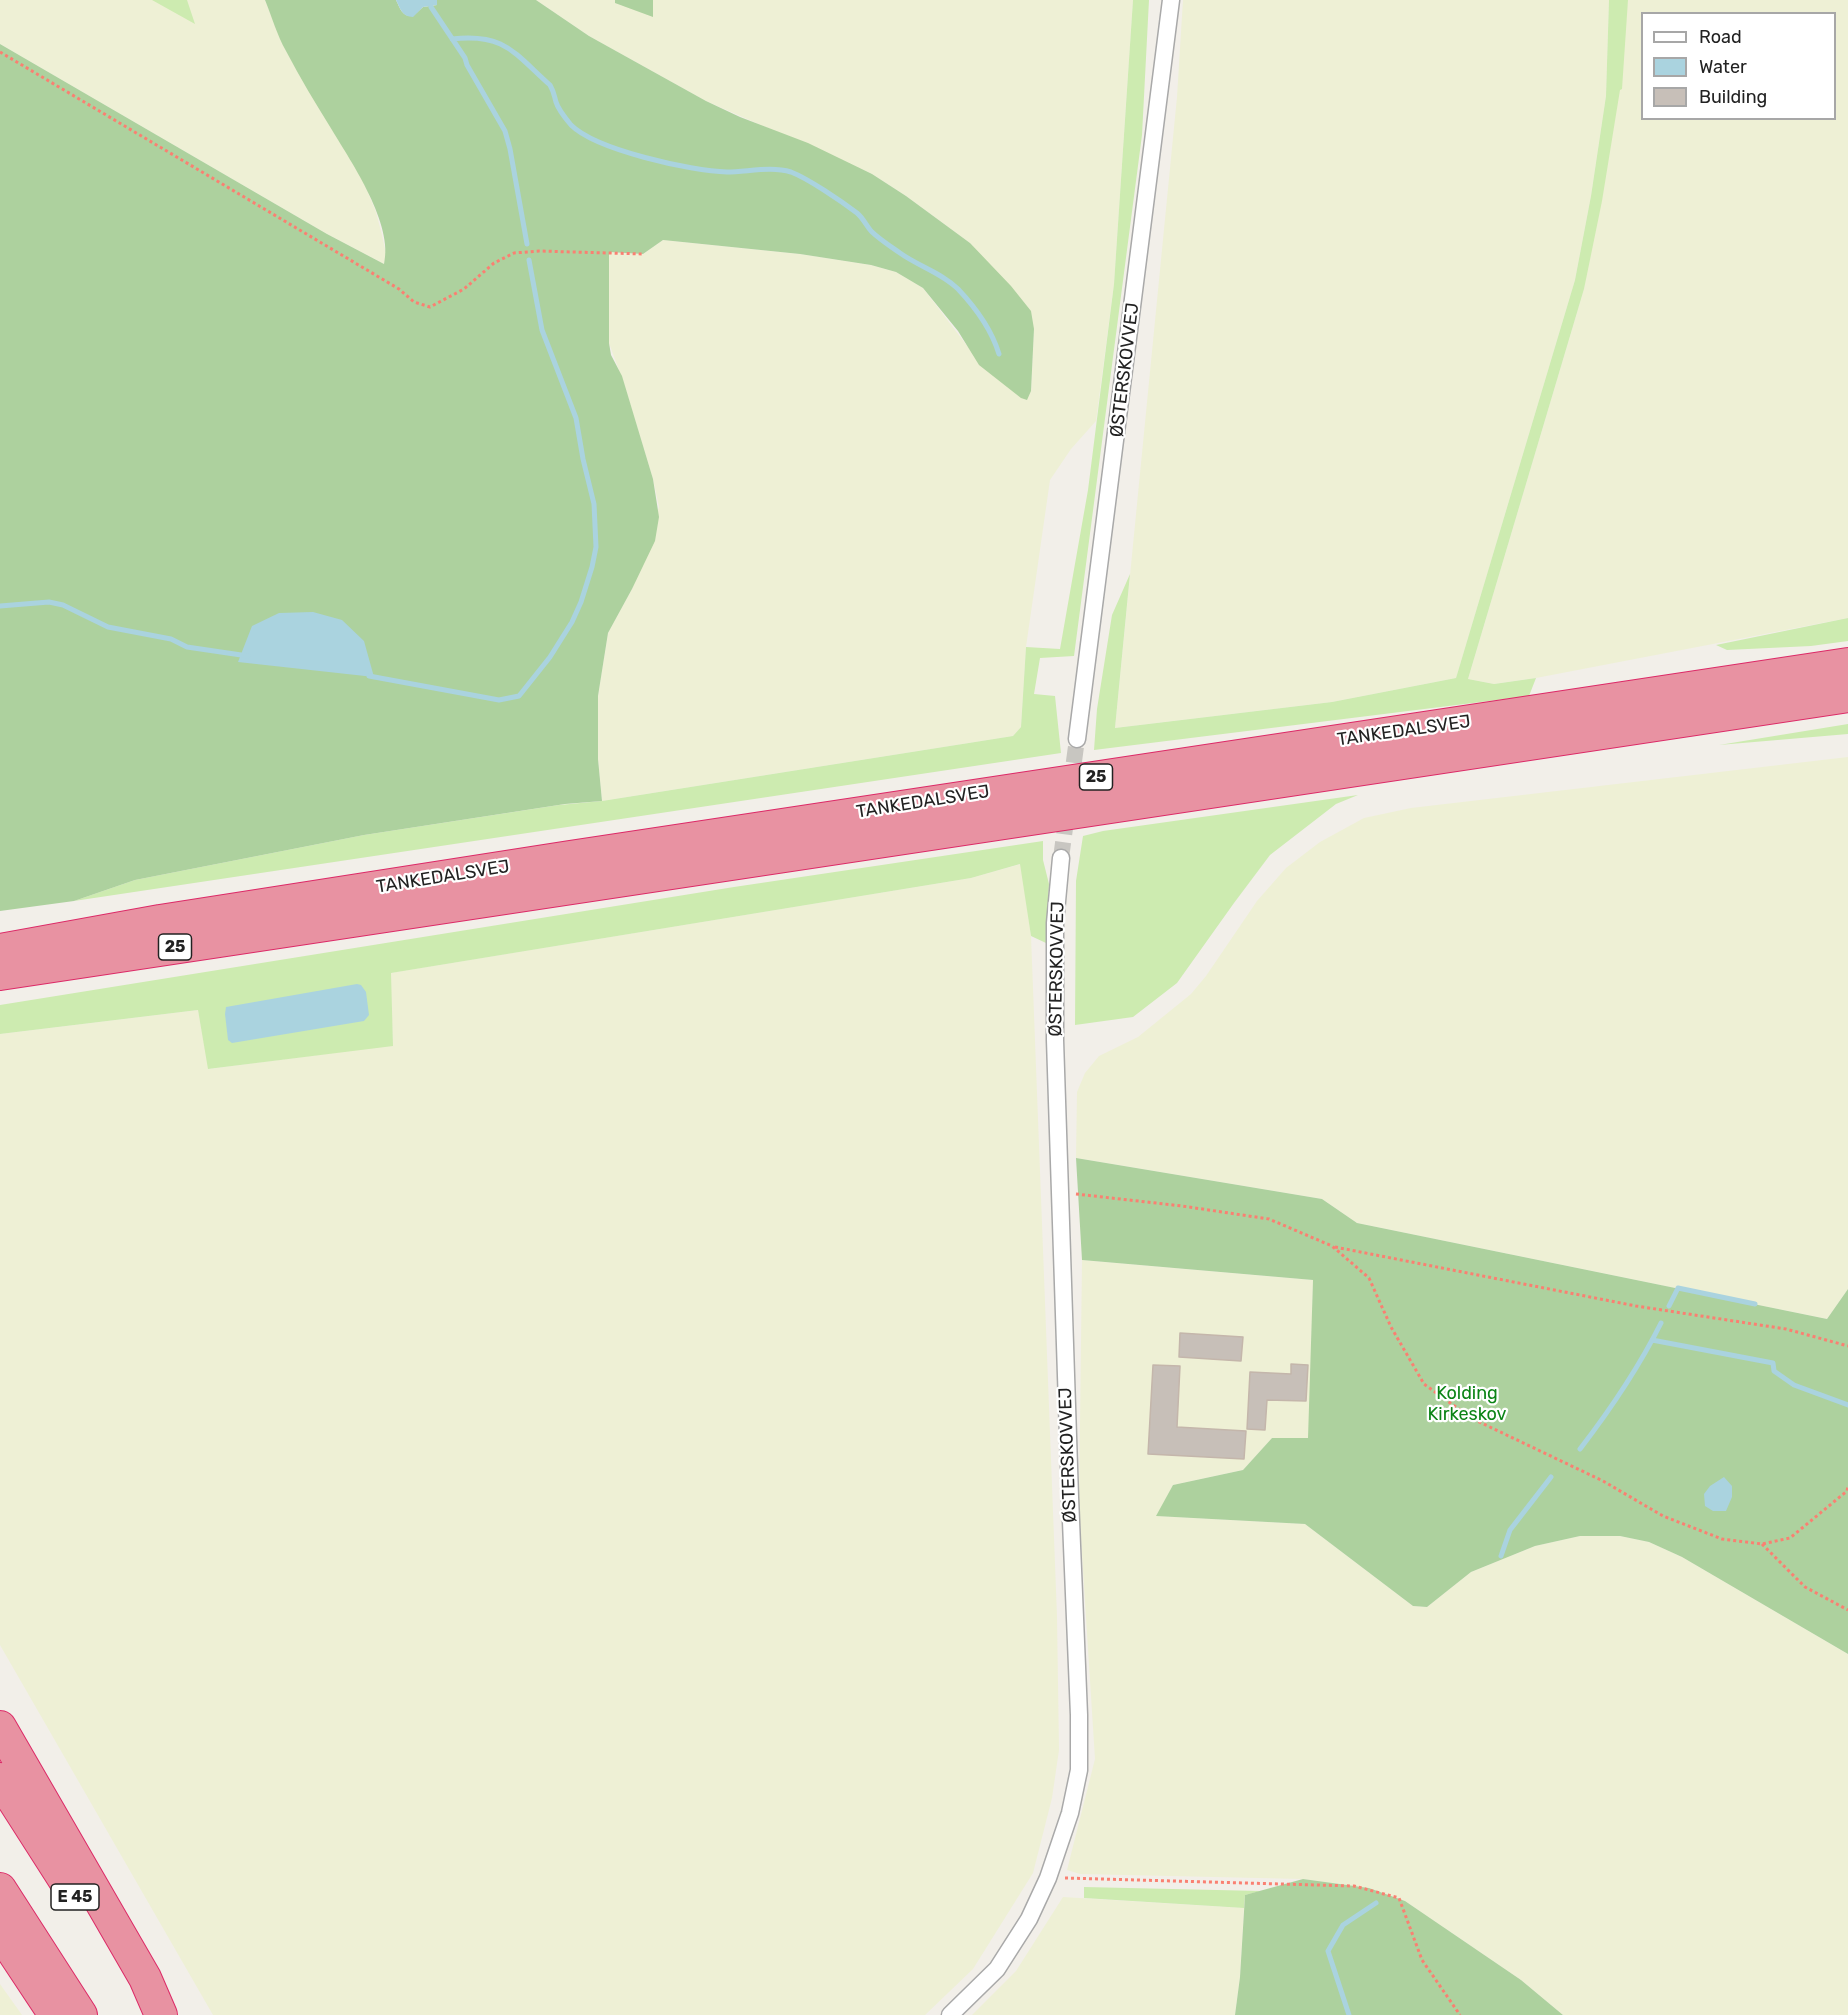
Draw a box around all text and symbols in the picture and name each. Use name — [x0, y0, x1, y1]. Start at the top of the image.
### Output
legend — [1641, 12, 1836, 120]
text: Road — [1699, 26, 1742, 48]
text: Water — [1699, 56, 1747, 78]
text: Building — [1699, 86, 1767, 108]
street label: ØSTERSKOVVEJ — [1106, 301, 1144, 439]
street label: TANKEDALSVEJ — [1336, 711, 1472, 751]
road number: 25 — [1080, 764, 1112, 790]
street label: TANKEDALSVEJ — [855, 781, 991, 823]
street label: TANKEDALSVEJ — [375, 856, 511, 898]
street label: ØSTERSKOVVEJ — [1045, 901, 1069, 1037]
road number: 25 — [158, 934, 192, 960]
park label: Kolding Kirkeskov — [1428, 1383, 1506, 1426]
street label: ØSTERSKOVVEJ — [1055, 1387, 1081, 1523]
road number: E 45 — [51, 1884, 99, 1910]

